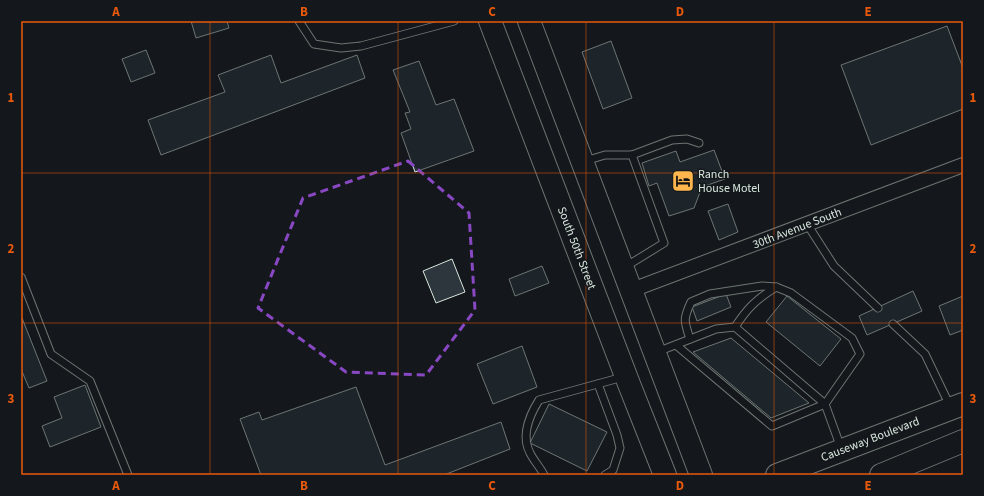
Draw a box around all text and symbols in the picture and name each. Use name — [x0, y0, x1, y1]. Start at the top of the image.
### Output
text: A — [111, 3, 120, 21]
text: B — [300, 3, 308, 21]
text: C — [488, 3, 496, 21]
text: D — [676, 3, 684, 21]
text: E — [864, 3, 872, 21]
text: 1 — [8, 89, 15, 107]
text: 1 — [970, 89, 977, 107]
place label: Ranch House Motel — [698, 166, 760, 197]
hotel icon: Ranch House Motel — [670, 168, 696, 194]
street label: South 50th Street — [553, 204, 600, 292]
street label: 30th Avenue South — [750, 204, 844, 253]
text: 2 — [8, 240, 15, 258]
text: 2 — [970, 240, 977, 258]
text: 3 — [8, 390, 15, 408]
text: 3 — [970, 390, 977, 408]
street label: Causeway Boulevard — [818, 413, 922, 466]
text: A — [111, 477, 120, 495]
text: B — [300, 477, 308, 495]
text: C — [488, 477, 496, 495]
text: D — [676, 477, 684, 495]
text: E — [864, 477, 872, 495]

